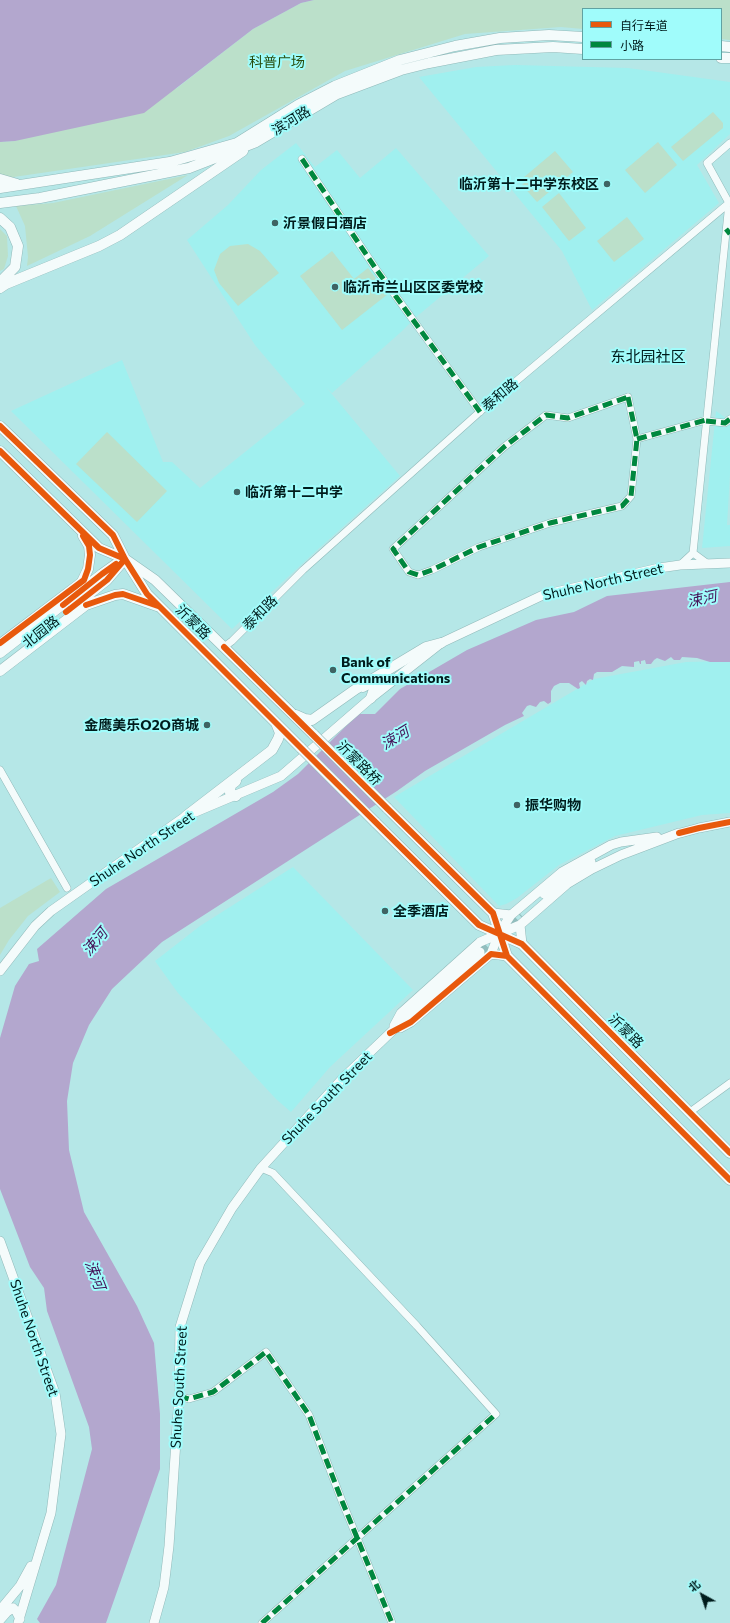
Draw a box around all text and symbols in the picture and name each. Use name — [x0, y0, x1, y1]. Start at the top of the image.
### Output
legend — [582, 8, 722, 60]
text: 自行车道 — [620, 18, 668, 32]
text: 小路 — [620, 38, 644, 52]
park label: 科普广场 — [249, 54, 305, 70]
street label: 滨河路 — [269, 103, 313, 139]
place label: 临沂第十二中学东校区 — [459, 176, 599, 192]
marker: 临沂第十二中学东校区 — [602, 179, 612, 189]
place label: 沂景假日酒店 — [283, 215, 367, 231]
marker: 沂景假日酒店 — [270, 218, 280, 228]
place label: 临沂市兰山区区委党校 — [343, 279, 483, 295]
marker: 临沂市兰山区区委党校 — [330, 282, 340, 292]
district label: 东北园社区 — [611, 348, 685, 366]
street label: 泰和路 — [479, 375, 521, 415]
place label: 临沂第十二中学 — [245, 484, 343, 500]
marker: 临沂第十二中学 — [232, 487, 242, 497]
street label: Shuhe North Street — [541, 560, 665, 604]
water label: 涑河 — [685, 587, 719, 611]
street label: 泰和路 — [239, 592, 281, 634]
street label: 沂蒙路 — [172, 601, 214, 643]
street label: 北园路 — [19, 612, 63, 652]
place label: Bank of Communications — [341, 654, 450, 686]
marker: Bank of Communications — [328, 665, 338, 675]
place label: 金鹰美乐O2O商城 — [84, 717, 199, 733]
marker: 金鹰美乐O2O商城 — [202, 720, 212, 730]
water label: 涑河 — [378, 723, 412, 753]
street label: 沂蒙路桥 — [333, 737, 385, 789]
place label: 振华购物 — [525, 797, 581, 813]
marker: 振华购物 — [512, 800, 522, 810]
street label: Shuhe North Street — [86, 808, 198, 890]
place label: 全季酒店 — [393, 903, 449, 919]
marker: 全季酒店 — [380, 906, 390, 916]
water label: 涑河 — [78, 925, 112, 959]
street label: 沂蒙路 — [605, 1010, 647, 1052]
street label: Shuhe South Street — [278, 1048, 376, 1148]
water label: 涑河 — [81, 1258, 109, 1292]
street label: Shuhe North Street — [6, 1277, 62, 1399]
street label: Shuhe South Street — [167, 1325, 191, 1449]
north arrow — [682, 1575, 722, 1615]
text: 北 — [686, 1577, 702, 1594]

